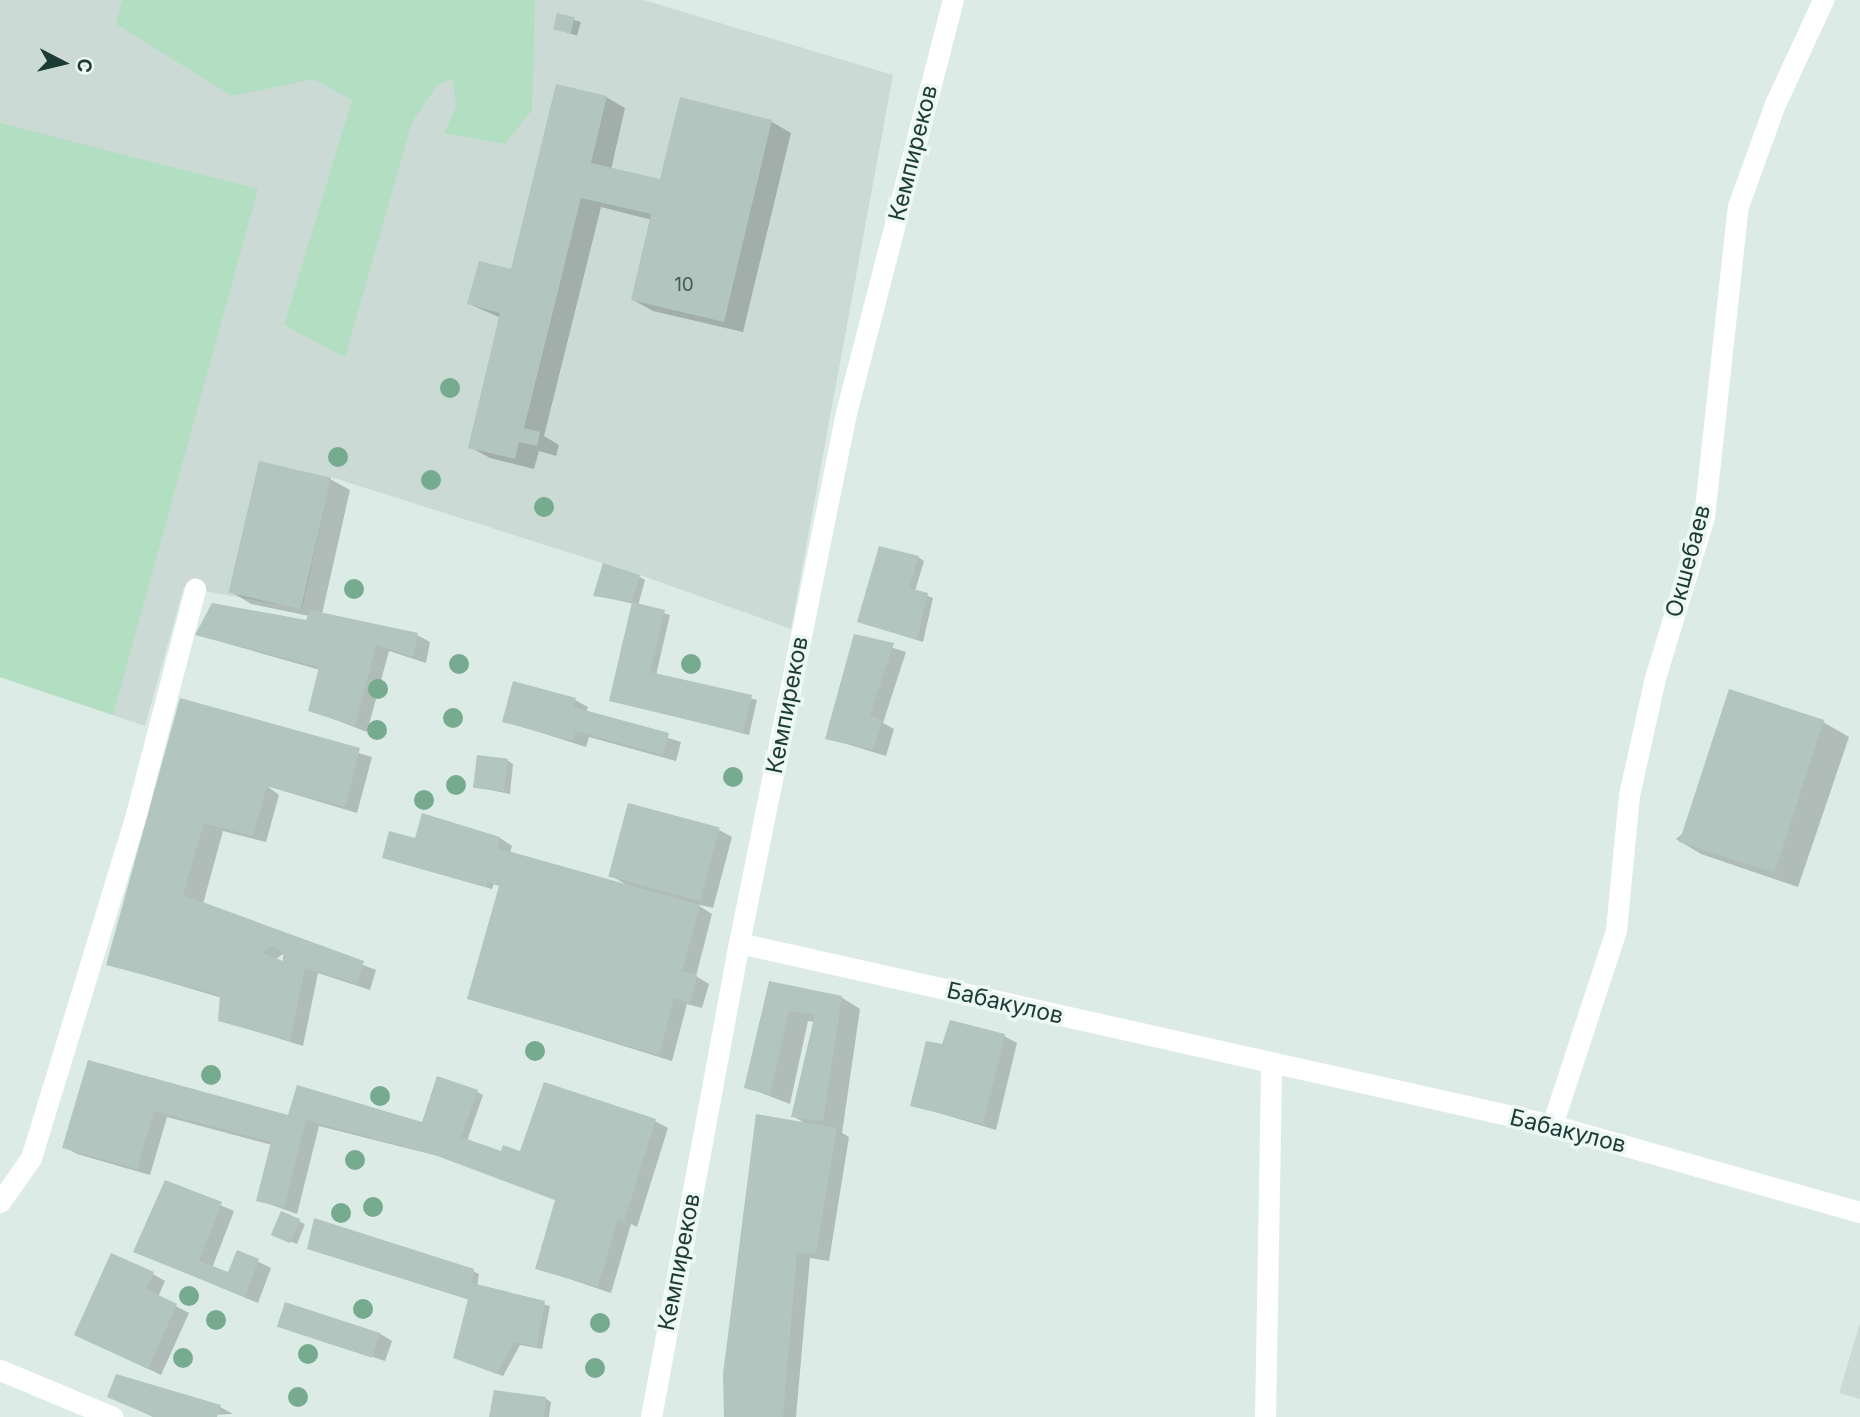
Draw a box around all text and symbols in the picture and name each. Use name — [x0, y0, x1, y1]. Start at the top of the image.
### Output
north arrow — [28, 28, 98, 98]
text: С — [72, 57, 97, 74]
street label: Кемпиреков — [883, 82, 943, 224]
house number: 10 — [674, 274, 694, 296]
street label: Окшебаев — [1660, 502, 1716, 620]
street label: Кемпиреков — [760, 634, 814, 776]
street label: Бабакулов — [944, 976, 1066, 1030]
street label: Бабакулов — [1507, 1103, 1629, 1159]
street label: Кемпиреков — [652, 1191, 706, 1333]

